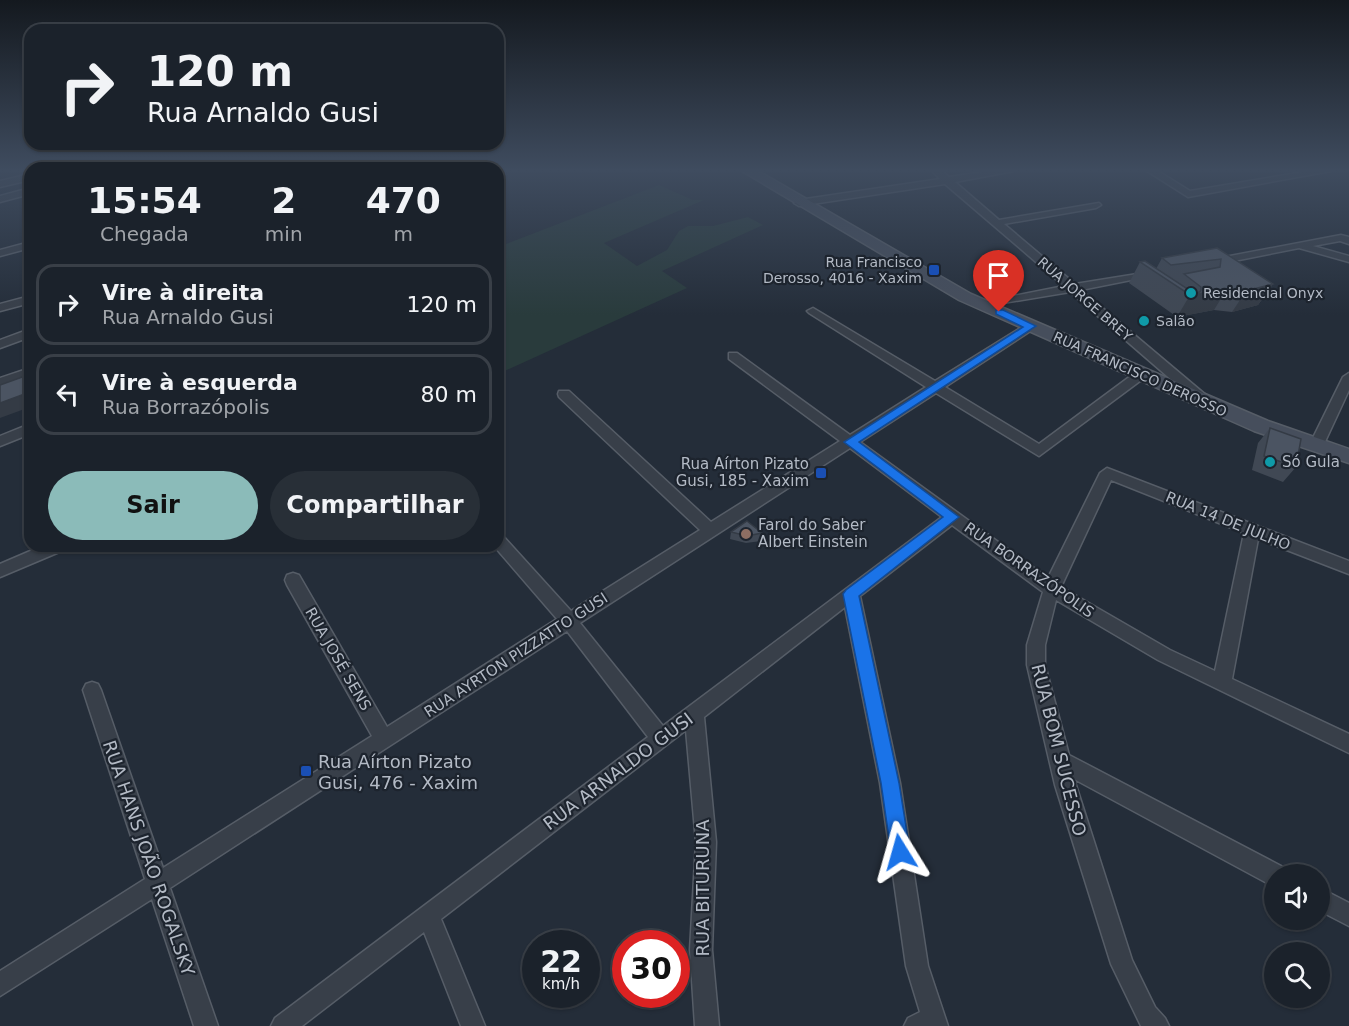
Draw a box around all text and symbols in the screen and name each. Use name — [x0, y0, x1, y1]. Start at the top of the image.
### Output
text: 120 m — [147, 47, 293, 96]
icon: right — [48, 48, 126, 126]
text: Rua Arnaldo Gusi — [147, 97, 379, 128]
text: 15:54 — [87, 180, 202, 221]
text: 2 — [271, 180, 296, 221]
text: 470 — [366, 180, 441, 221]
text: Chegada — [100, 222, 189, 246]
text: min — [265, 222, 303, 246]
text: m — [394, 222, 413, 246]
pin — [973, 250, 1024, 312]
place label: Rua Francisco Derosso, 4016 - Xaxim — [763, 254, 922, 286]
street label: RUA JORGE BREY — [1035, 254, 1136, 345]
icon: arrive — [982, 259, 1015, 292]
marker: Rua Francisco Derosso, 4016 - Xaxim — [927, 263, 941, 277]
text: Vire à direita — [102, 280, 264, 305]
place label: Residencial Onyx — [1203, 285, 1323, 301]
marker: Residencial Onyx — [1184, 286, 1198, 300]
icon: right — [51, 288, 84, 321]
text: 120 m — [407, 292, 477, 317]
text: Rua Arnaldo Gusi — [102, 305, 274, 329]
place label: Salão — [1156, 313, 1195, 329]
marker: Salão — [1137, 314, 1151, 328]
street label: RUA FRANCISCO DEROSSO — [1051, 328, 1229, 420]
text: Vire à esquerda — [102, 370, 298, 395]
icon: left — [51, 378, 84, 411]
text: 80 m — [421, 382, 477, 407]
text: Rua Borrazópolis — [102, 395, 270, 419]
place label: Só Gula — [1282, 453, 1340, 471]
place label: Rua Aírton Pizato Gusi, 185 - Xaxim — [676, 455, 809, 490]
marker: Só Gula — [1263, 455, 1277, 469]
marker: Rua Aírton Pizato Gusi, 185 - Xaxim — [814, 466, 828, 480]
button: Sair — [48, 471, 258, 540]
button: Compartilhar — [270, 471, 480, 540]
street label: RUA 14 DE JULHO — [1163, 488, 1293, 554]
place label: Farol do Saber Albert Einstein — [758, 516, 868, 551]
street label: RUA BORRAZÓPOLIS — [961, 518, 1098, 622]
marker: Farol do Saber Albert Einstein — [739, 527, 753, 541]
street label: RUA AYRTON PIZZATTO GUSI — [421, 589, 611, 721]
street label: RUA JOSÉ SENS — [301, 604, 376, 714]
street label: RUA BOM SUCESSO — [1027, 662, 1091, 838]
street label: RUA ARNALDO GUSI — [539, 708, 697, 834]
street label: RUA HANS JOÃO ROGALSKY — [99, 737, 200, 980]
place label: Rua Aírton Pizato Gusi, 476 - Xaxim — [318, 751, 478, 793]
marker: Rua Aírton Pizato Gusi, 476 - Xaxim — [299, 764, 313, 778]
street label: RUA BITURUNA — [692, 819, 713, 957]
position arrow — [868, 820, 932, 884]
map controls — [1264, 864, 1330, 1008]
button: sound — [1264, 864, 1330, 930]
speed limit sign: 30 — [612, 930, 690, 1008]
button: search — [1264, 942, 1330, 1008]
text: 22 — [540, 944, 582, 979]
text: km/h — [542, 975, 580, 993]

